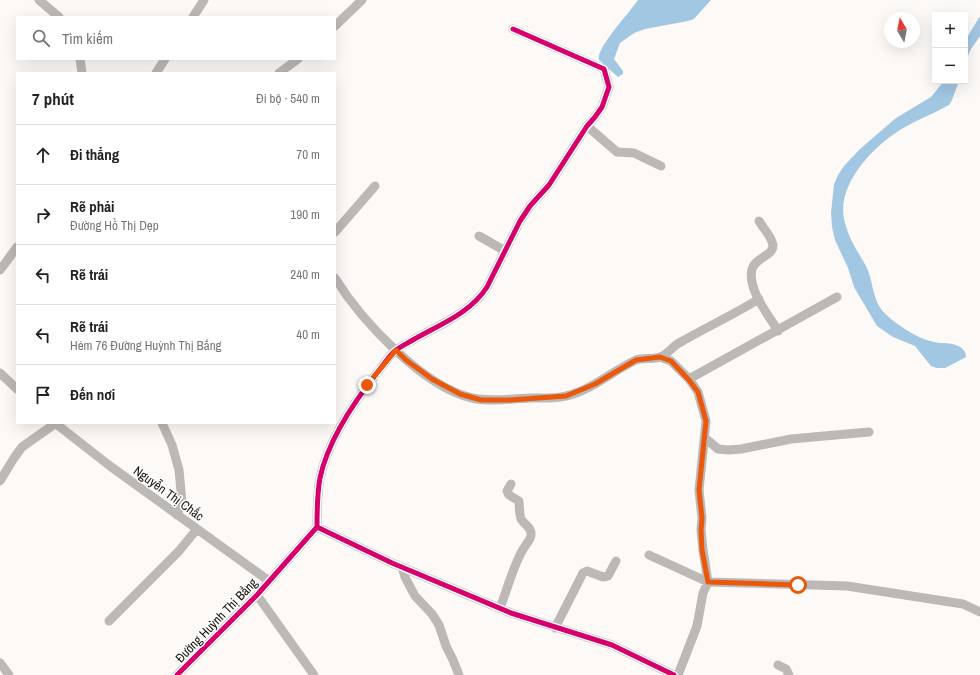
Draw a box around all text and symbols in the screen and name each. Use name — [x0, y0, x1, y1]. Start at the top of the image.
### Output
north arrow — [884, 12, 920, 48]
map controls — [932, 12, 968, 84]
button: + — [932, 12, 968, 48]
search box — [16, 16, 336, 60]
icon: search — [30, 27, 52, 49]
text: Tìm kiếm — [62, 28, 113, 49]
button: − — [932, 48, 968, 84]
text: 7 phút — [32, 87, 74, 110]
text: Đi bộ · 540 m — [256, 90, 320, 107]
icon: ahead — [32, 144, 54, 166]
text: Đi thẳng — [70, 144, 119, 165]
text: 70 m — [296, 146, 320, 163]
text: Rẽ phải — [70, 196, 114, 217]
icon: right — [32, 204, 54, 226]
text: 190 m — [290, 206, 320, 223]
text: Đường Hồ Thị Dẹp — [70, 217, 159, 234]
icon: left — [32, 264, 54, 286]
text: Rẽ trái — [70, 264, 108, 285]
text: 240 m — [290, 266, 320, 283]
text: Rẽ trái — [70, 316, 108, 337]
icon: left — [32, 324, 54, 346]
text: 40 m — [296, 326, 320, 343]
text: Hẻm 76 Đường Huỳnh Thị Bẳng — [70, 337, 222, 354]
route end — [358, 376, 376, 394]
icon: arrive — [32, 384, 54, 406]
text: Đến nơi — [70, 384, 115, 405]
street label: Nguyễn Thị Chấc — [130, 462, 207, 525]
street label: Đường Huỳnh Thị Bẳng — [172, 574, 261, 666]
route start — [789, 576, 807, 594]

